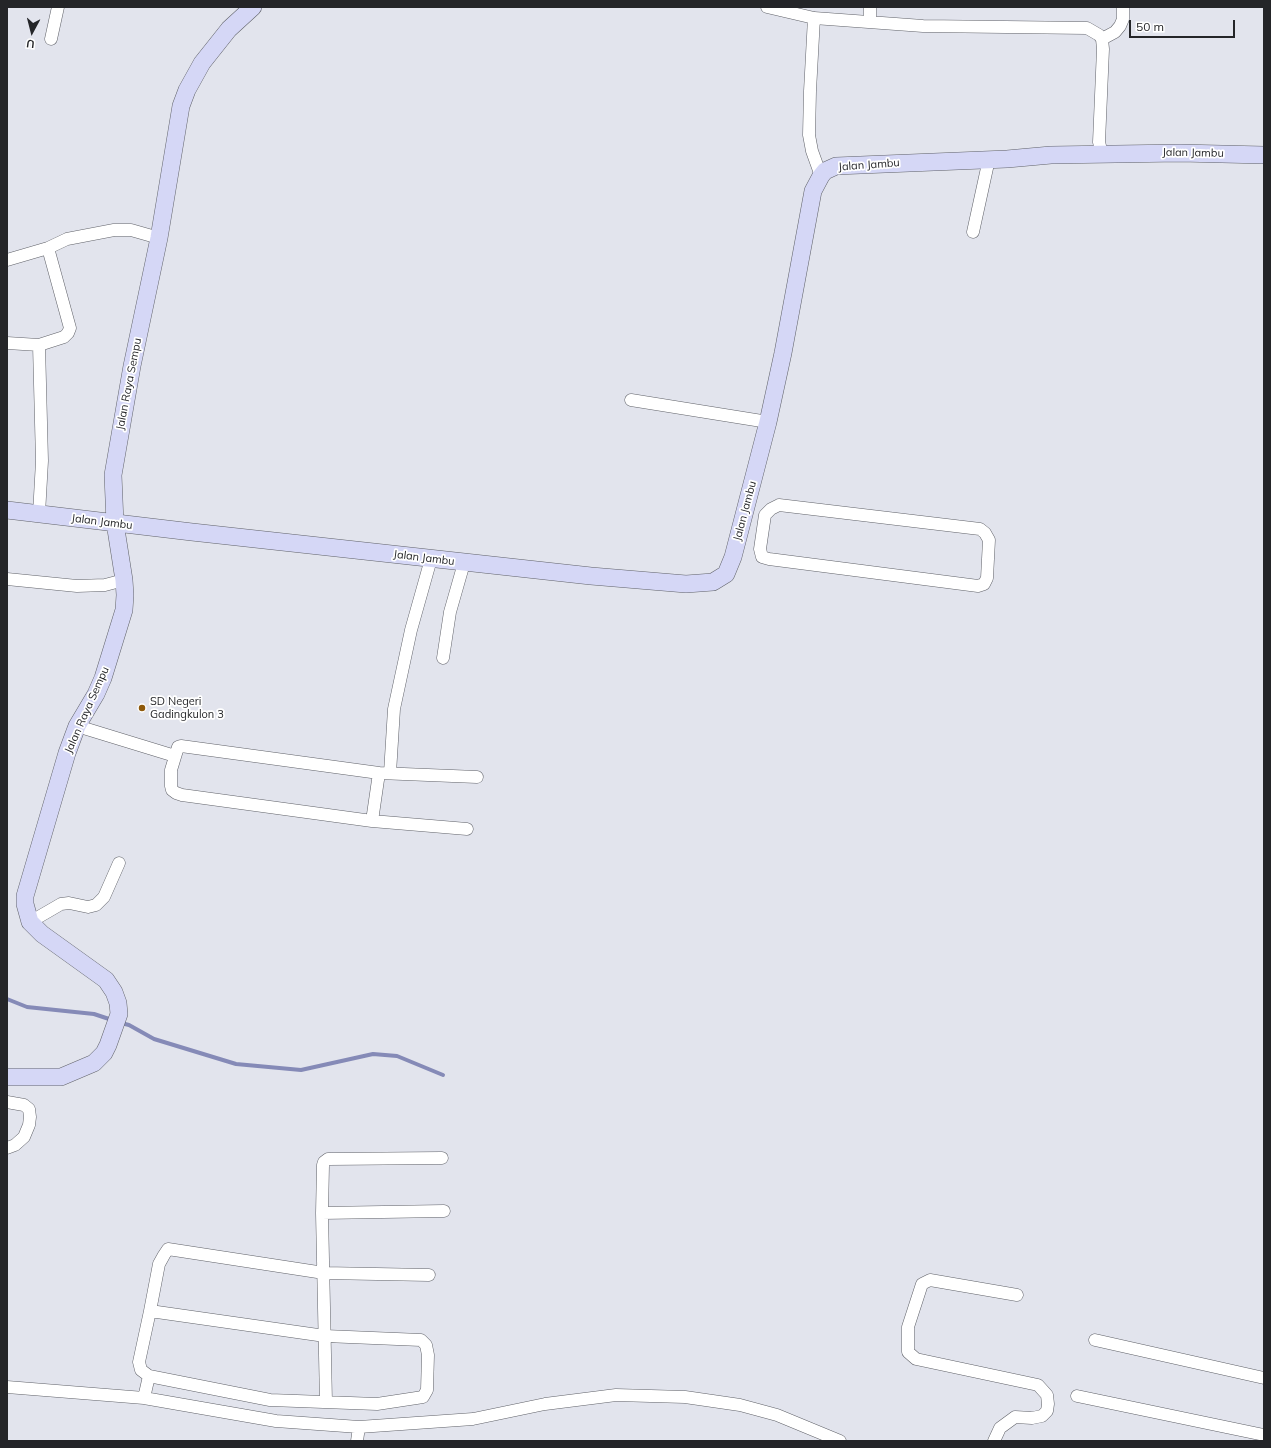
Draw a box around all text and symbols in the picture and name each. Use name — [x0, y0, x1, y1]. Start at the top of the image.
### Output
north arrow — [12, 12, 52, 52]
scale bar — [1131, 12, 1237, 38]
text: 50 m — [1136, 19, 1164, 34]
text: U — [26, 36, 35, 51]
street label: Jalan Jambu — [1162, 146, 1224, 160]
street label: Jalan Jambu — [838, 156, 900, 174]
street label: Jalan Raya Sempu — [114, 337, 144, 431]
street label: Jalan Jambu — [731, 480, 759, 542]
street label: Jalan Jambu — [71, 512, 133, 532]
street label: Jalan Jambu — [393, 548, 455, 568]
street label: Jalan Raya Sempu — [62, 665, 112, 755]
place label: SD Negeri Gadingkulon 3 — [150, 695, 224, 721]
marker: SD Negeri Gadingkulon 3 — [137, 703, 147, 713]

